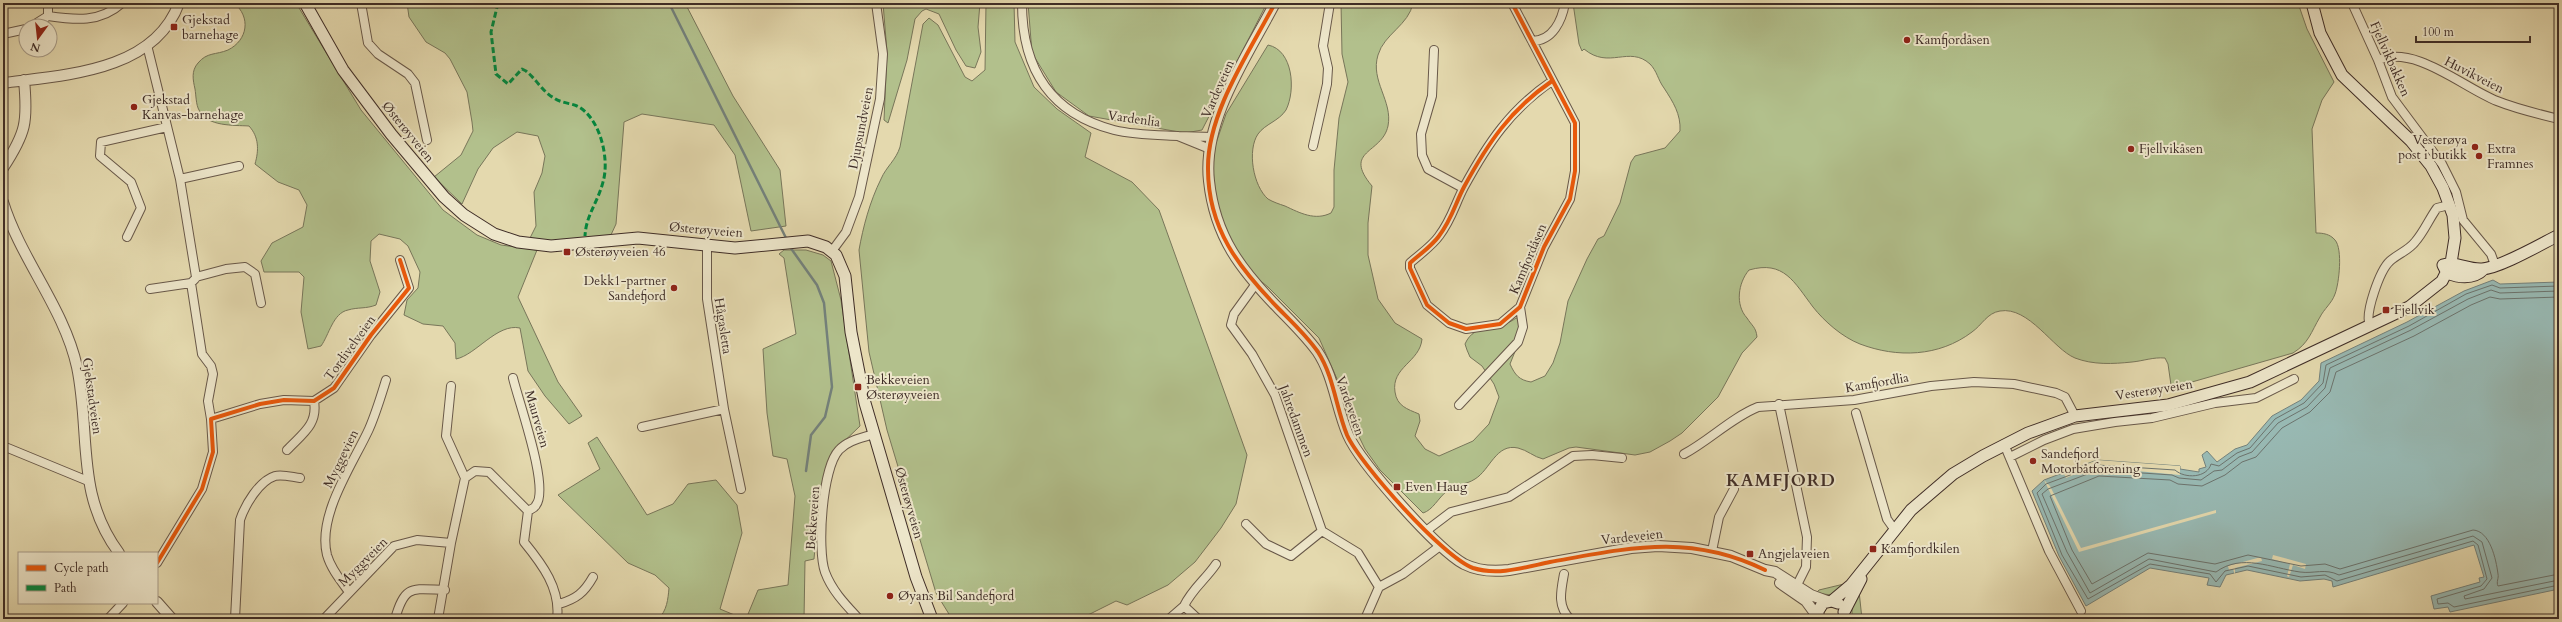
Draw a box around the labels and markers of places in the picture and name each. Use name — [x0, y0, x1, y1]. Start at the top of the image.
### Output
place label: Gjekstad barnehage — [182, 11, 239, 44]
marker: Gjekstad barnehage — [169, 22, 179, 32]
place label: Kamfjordåsen — [1915, 31, 1991, 49]
marker: Kamfjordåsen — [1902, 35, 1912, 45]
place label: Gjekstad Kanvas-barnehage — [142, 91, 244, 124]
marker: Gjekstad Kanvas-barnehage — [129, 102, 139, 112]
place label: Vesterøya post i butikk — [2398, 131, 2467, 164]
place label: Fjellvikåsen — [2139, 140, 2204, 158]
place label: Extra Framnes — [2487, 140, 2533, 173]
marker: Vesterøya post i butikk — [2470, 142, 2480, 152]
marker: Fjellvikåsen — [2126, 144, 2136, 154]
marker: Extra Framnes — [2474, 151, 2484, 161]
place label: Østerøyveien 46 — [575, 243, 666, 261]
marker: Østerøyveien 46 — [562, 247, 572, 257]
place label: Dekk1-partner Sandefjord — [584, 272, 666, 305]
marker: Dekk1-partner Sandefjord — [669, 283, 679, 293]
place label: Fjellvik — [2394, 301, 2435, 319]
marker: Fjellvik — [2381, 305, 2391, 315]
place label: Bekkeveien Østerøyveien — [866, 371, 941, 404]
marker: Bekkeveien Østerøyveien — [853, 382, 863, 392]
place label: Sandefjord Motorbåtforening — [2041, 445, 2141, 478]
marker: Sandefjord Motorbåtforening — [2028, 456, 2038, 466]
place label: Even Haug — [1405, 478, 1468, 496]
marker: Even Haug — [1392, 482, 1402, 492]
place label: Kamfjordkilen — [1881, 540, 1961, 558]
marker: Kamfjordkilen — [1868, 544, 1878, 554]
place label: Angjelaveien — [1758, 545, 1830, 563]
marker: Angjelaveien — [1745, 549, 1755, 559]
place label: Øyans Bil Sandefjord — [898, 587, 1014, 605]
marker: Øyans Bil Sandefjord — [885, 591, 895, 601]

